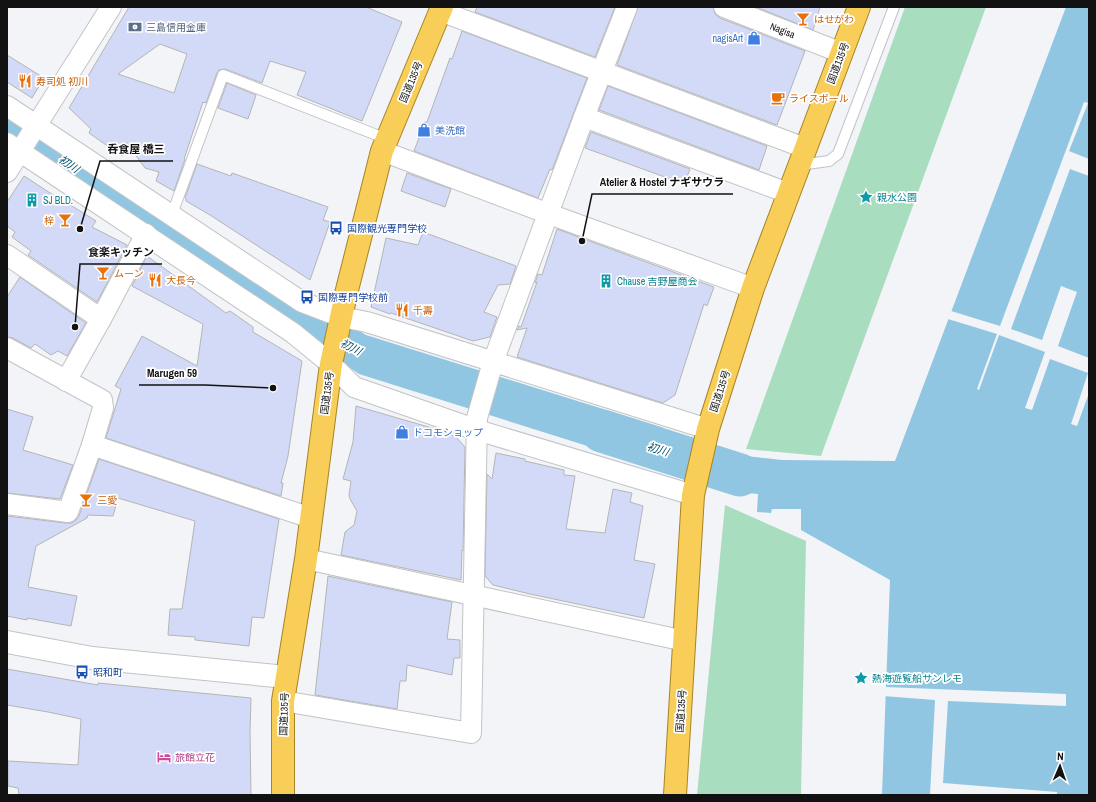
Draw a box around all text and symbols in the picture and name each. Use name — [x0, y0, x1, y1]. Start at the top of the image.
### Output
bar icon: はせがわ — [795, 11, 811, 27]
place label: はせがわ — [814, 13, 854, 26]
bank icon: 三島信用金庫 — [127, 19, 143, 35]
street label: Nagisa — [768, 19, 798, 41]
place label: 三島信用金庫 — [146, 21, 206, 34]
shop icon: nagisArt — [746, 30, 762, 46]
place label: nagisArt — [712, 32, 744, 45]
street label: 国道135号 — [824, 40, 852, 86]
street label: 国道135号 — [396, 59, 426, 105]
restaurant icon: 寿司処 初川 — [17, 73, 33, 89]
place label: 寿司処 初川 — [36, 75, 88, 88]
cafe icon: ライスボール — [770, 90, 786, 106]
place label: ライスボール — [789, 92, 849, 105]
shop icon: 美洗館 — [416, 122, 432, 138]
place label: 美洗館 — [435, 124, 465, 137]
callout: 呑食屋 橋三 — [100, 138, 173, 161]
text: 呑食屋 橋三 — [107, 142, 165, 156]
water label: 初川 — [56, 152, 83, 177]
callout: Atelier & Hostel ナギサウラ — [592, 171, 733, 194]
text: Atelier & Hostel ナギサウラ — [600, 175, 724, 189]
place icon: 親水公園 — [858, 189, 874, 205]
place label: 親水公園 — [877, 191, 917, 204]
building icon: SJ BLD. — [24, 192, 40, 208]
place label: SJ BLD. — [43, 194, 73, 207]
bar icon: 梓 — [57, 212, 73, 228]
place label: 梓 — [44, 214, 54, 227]
bus stop icon: 国際観光専門学校 — [328, 220, 344, 236]
place label: 国際観光専門学校 — [347, 222, 427, 235]
callout: 食楽キッチン — [80, 241, 162, 264]
text: 食楽キッチン — [88, 245, 154, 259]
bar icon: ムーン — [95, 265, 111, 281]
place label: ムーン — [114, 267, 144, 280]
restaurant icon: 大長今 — [147, 272, 163, 288]
building icon: Chause 吉野屋商会 — [598, 273, 614, 289]
place label: 大長今 — [166, 274, 196, 287]
place label: Chause 吉野屋商会 — [617, 275, 698, 288]
bus stop icon: 国際専門学校前 — [299, 289, 315, 305]
place label: 国際専門学校前 — [318, 291, 388, 304]
restaurant icon: 千壽 — [394, 302, 410, 318]
place label: 千壽 — [413, 304, 433, 317]
water label: 初川 — [338, 336, 365, 359]
callout: Marugen 59 — [139, 362, 205, 385]
text: Marugen 59 — [147, 366, 197, 380]
street label: 国道135号 — [707, 368, 733, 414]
street label: 国道135号 — [318, 370, 336, 416]
shop icon: ドコモショップ — [394, 424, 410, 440]
place label: ドコモショップ — [413, 426, 483, 439]
water label: 初川 — [645, 439, 672, 459]
bar icon: 三愛 — [78, 492, 94, 508]
place label: 三愛 — [97, 494, 117, 507]
bus stop icon: 昭和町 — [74, 664, 90, 680]
place label: 昭和町 — [93, 666, 123, 679]
place icon: 熱海遊覧船サンレモ — [853, 670, 869, 686]
place label: 熱海遊覧船サンレモ — [872, 672, 962, 685]
street label: 国道135号 — [673, 689, 689, 733]
street label: 国道135号 — [277, 692, 291, 736]
north arrow — [1040, 746, 1080, 786]
hotel icon: 旅館立花 — [156, 749, 172, 765]
text: N — [1057, 749, 1064, 763]
place label: 旅館立花 — [175, 751, 215, 764]

